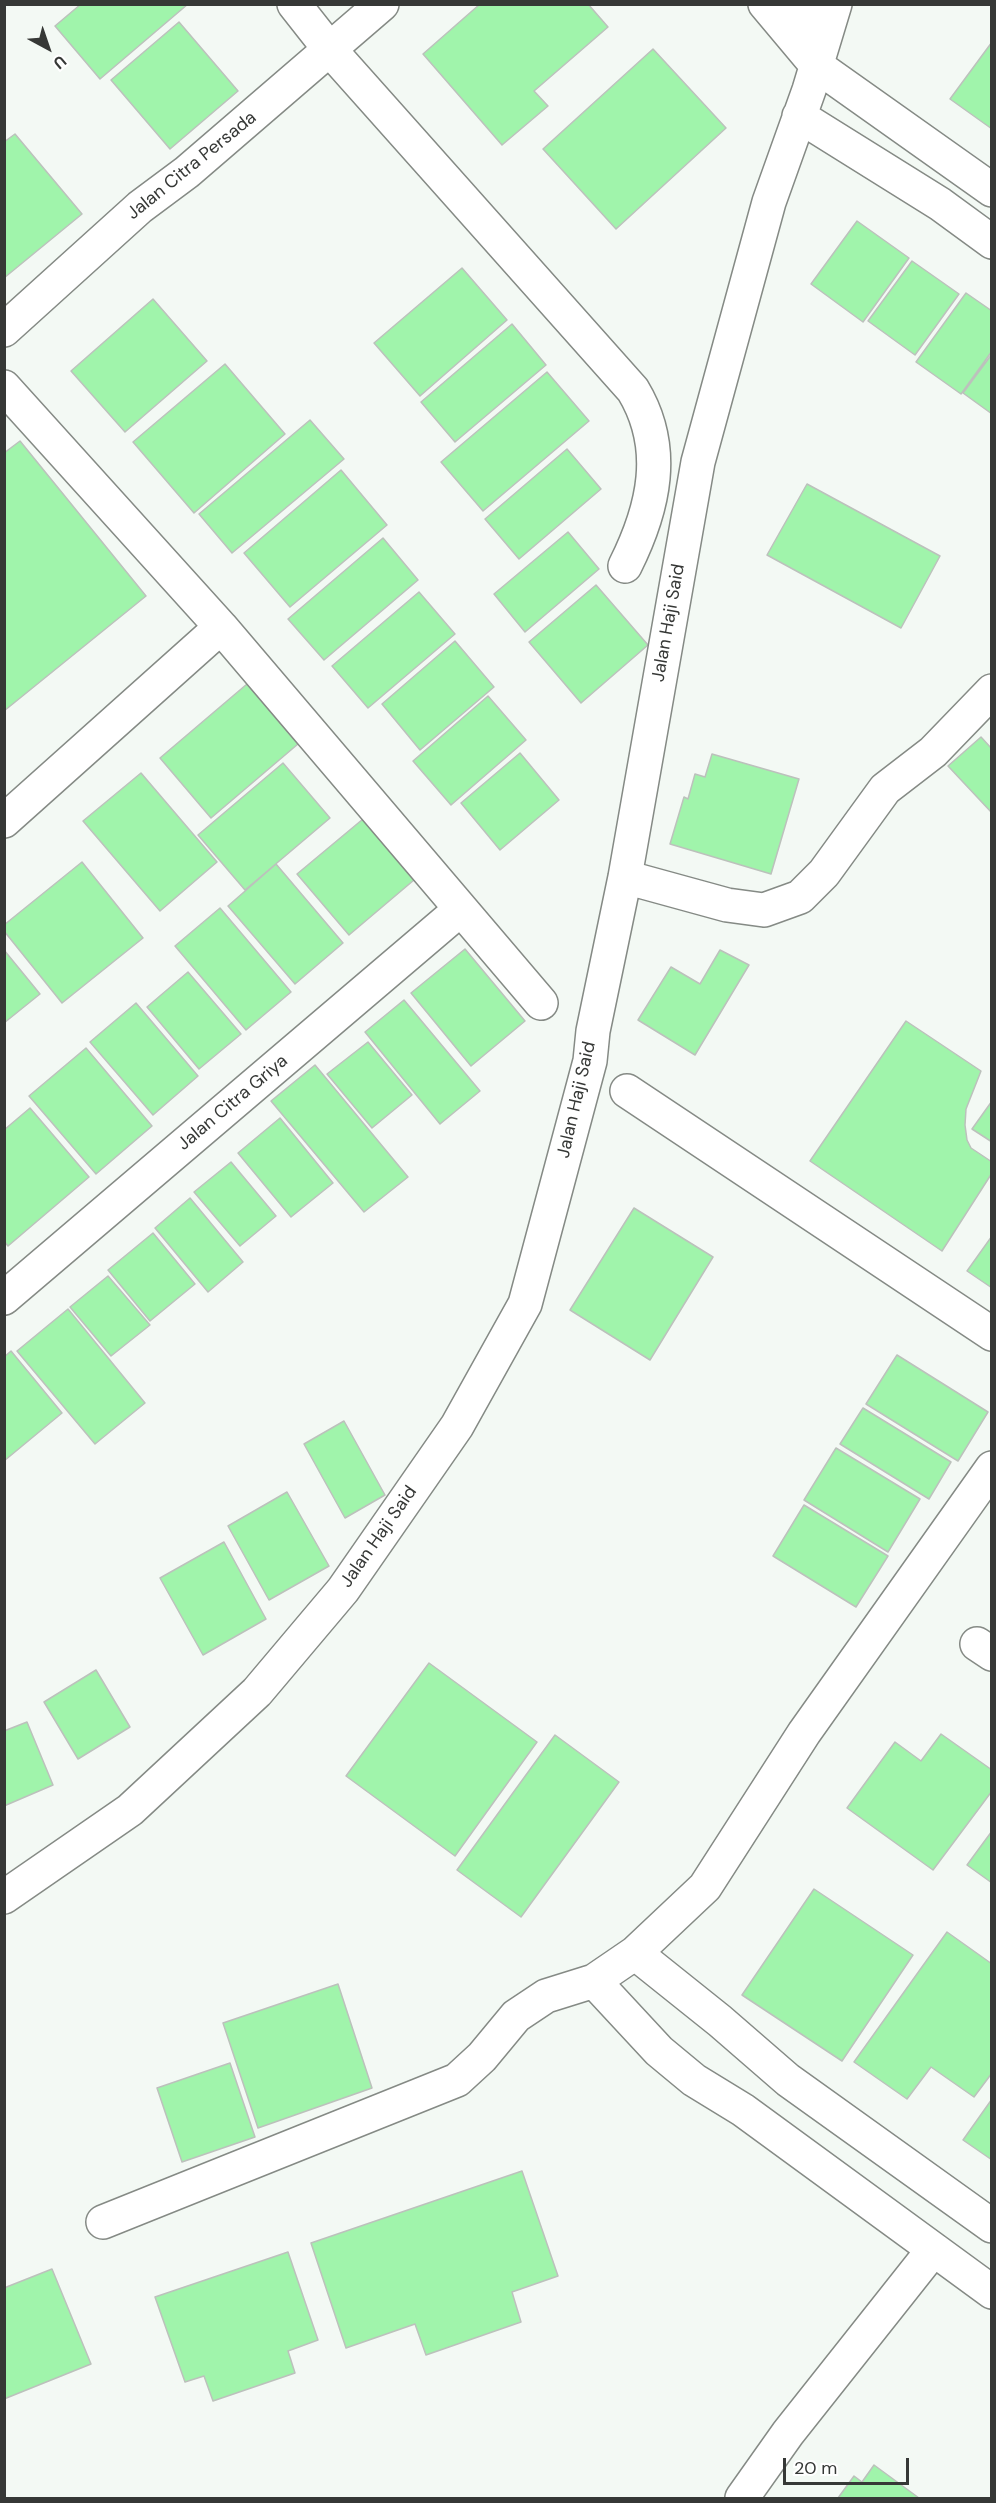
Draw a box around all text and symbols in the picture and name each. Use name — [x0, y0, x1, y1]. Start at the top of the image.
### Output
north arrow — [18, 18, 78, 78]
text: U — [49, 51, 71, 74]
street label: Jalan Citra Persada — [123, 107, 261, 225]
street label: Jalan Haji Said — [648, 562, 690, 684]
street label: Jalan Haji Said — [553, 1040, 601, 1160]
street label: Jalan Citra Griya — [174, 1051, 292, 1155]
street label: Jalan Haji Said — [336, 1482, 422, 1592]
scale bar — [786, 2446, 912, 2484]
text: 20 m — [794, 2456, 837, 2480]

